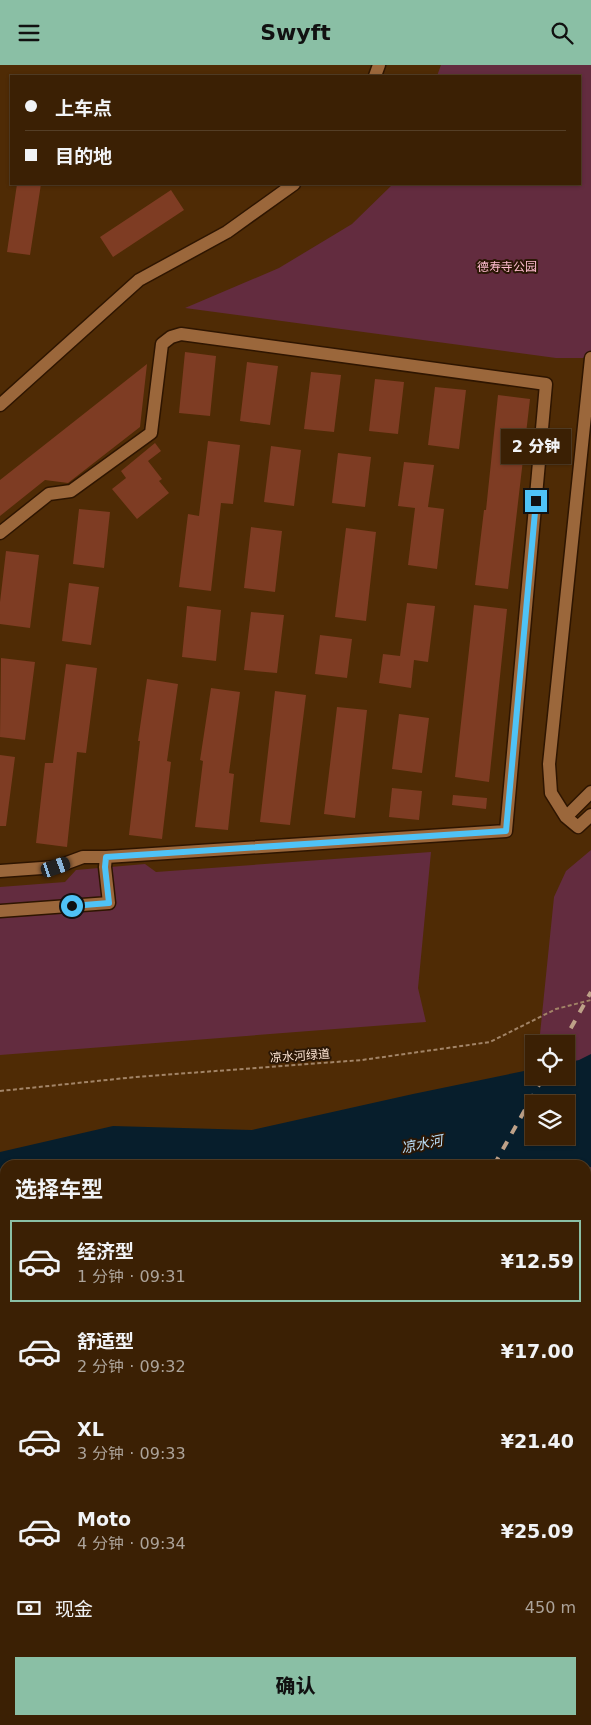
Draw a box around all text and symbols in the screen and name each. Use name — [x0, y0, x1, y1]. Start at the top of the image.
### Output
icon: menu — [15, 19, 43, 47]
icon: search — [548, 19, 576, 47]
text: Swyft — [260, 20, 331, 45]
text: 上车点 — [55, 97, 112, 119]
text: 目的地 — [55, 145, 112, 167]
park label: 德寿寺公园 — [477, 260, 537, 274]
callout: 2 分钟 — [501, 429, 571, 463]
text: 2 分钟 — [512, 437, 560, 456]
route end — [525, 490, 547, 512]
car — [39, 855, 72, 879]
route start — [61, 895, 83, 917]
map controls — [525, 1035, 575, 1145]
button: locate — [525, 1035, 575, 1085]
street label: 凉水河绿道 — [270, 1047, 330, 1065]
button: layers — [525, 1095, 575, 1145]
water label: 凉水河 — [400, 1132, 447, 1156]
text: 选择车型 — [15, 1177, 103, 1202]
icon: car — [17, 1239, 62, 1284]
text: 经济型 — [77, 1240, 134, 1262]
text: ¥12.59 — [501, 1250, 574, 1272]
text: 1 分钟 · 09:31 — [77, 1267, 186, 1286]
icon: car — [17, 1329, 62, 1374]
text: 舒适型 — [77, 1330, 134, 1352]
text: ¥17.00 — [501, 1340, 574, 1362]
text: 2 分钟 · 09:32 — [77, 1357, 186, 1376]
text: XL — [77, 1418, 104, 1440]
icon: car — [17, 1419, 62, 1464]
text: ¥21.40 — [501, 1430, 574, 1452]
text: 3 分钟 · 09:33 — [77, 1444, 186, 1463]
text: Moto — [77, 1508, 131, 1530]
icon: car — [17, 1509, 62, 1554]
text: ¥25.09 — [501, 1520, 574, 1542]
text: 4 分钟 · 09:34 — [77, 1534, 186, 1553]
icon: cash — [15, 1594, 43, 1622]
text: 现金 — [55, 1598, 93, 1620]
text: 450 m — [525, 1598, 576, 1617]
button: 确认 — [15, 1657, 576, 1715]

